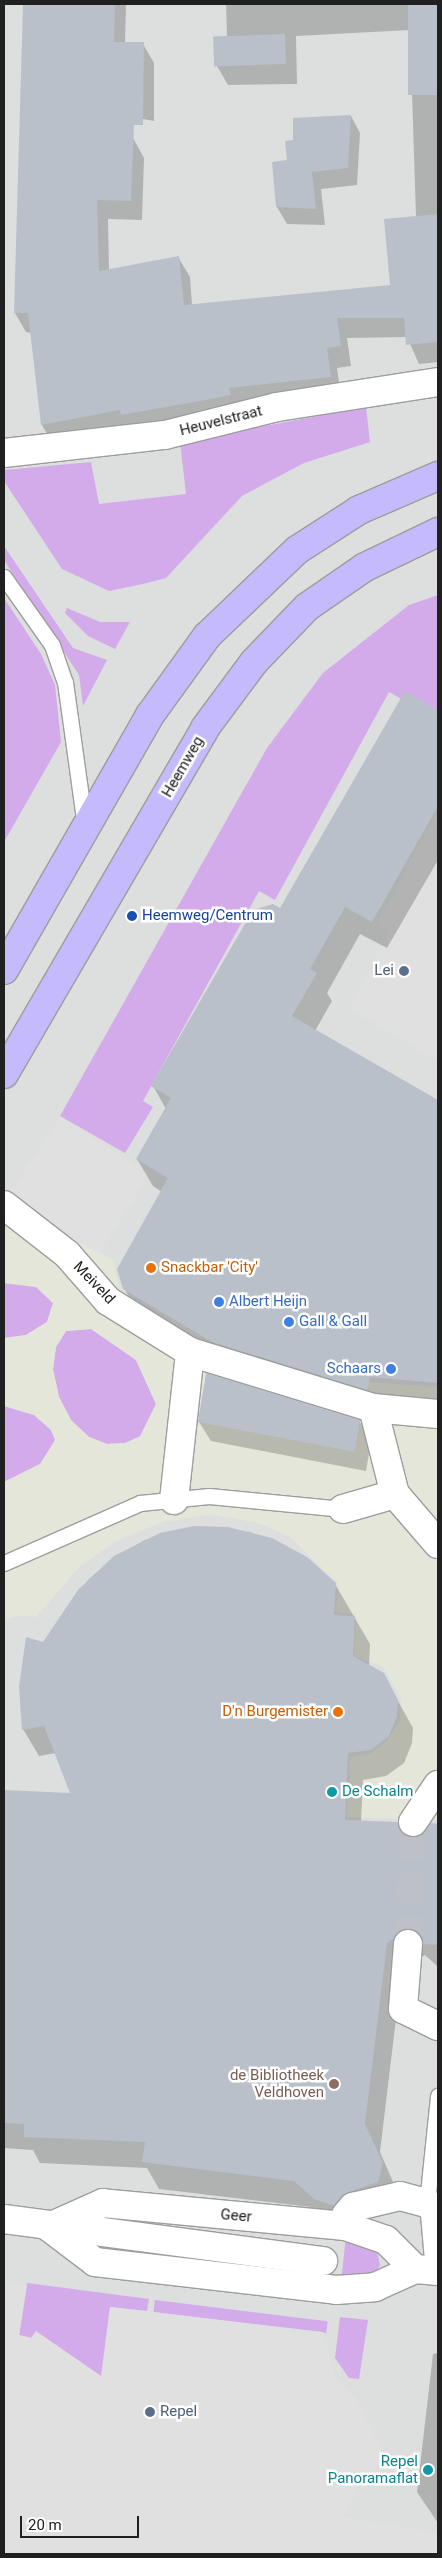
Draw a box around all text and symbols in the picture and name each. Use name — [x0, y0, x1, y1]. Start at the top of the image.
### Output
street label: Heuvelstraat — [178, 402, 264, 440]
street label: Heemweg — [158, 733, 208, 801]
place label: Heemweg/Centrum — [142, 907, 273, 925]
marker: Heemweg/Centrum — [126, 910, 138, 922]
place label: Lei — [374, 962, 394, 980]
marker: Lei — [398, 965, 410, 977]
street label: Meiveld — [69, 1258, 119, 1308]
place label: Snackbar 'City' — [161, 1259, 258, 1277]
marker: Snackbar 'City' — [145, 1262, 157, 1274]
place label: Albert Heijn — [229, 1293, 307, 1311]
marker: Albert Heijn — [213, 1296, 225, 1308]
place label: Gall & Gall — [299, 1313, 367, 1331]
marker: Gall & Gall — [283, 1316, 295, 1328]
place label: Schaars — [327, 1360, 381, 1378]
marker: Schaars — [385, 1363, 397, 1375]
place label: D'n Burgemister — [222, 1703, 328, 1721]
marker: D'n Burgemister — [332, 1706, 344, 1718]
place label: De Schalm — [342, 1783, 413, 1801]
marker: De Schalm — [326, 1786, 338, 1798]
place label: de Bibliotheek Veldhoven — [230, 2066, 324, 2101]
marker: de Bibliotheek Veldhoven — [328, 2078, 340, 2090]
street label: Geer — [220, 2206, 252, 2226]
place label: Repel — [160, 2403, 197, 2421]
marker: Repel — [144, 2406, 156, 2418]
place label: Repel Panoramaflat — [328, 2452, 418, 2487]
marker: Repel Panoramaflat — [422, 2464, 434, 2476]
scale bar — [22, 2506, 141, 2538]
text: 20 m — [28, 2516, 62, 2534]

